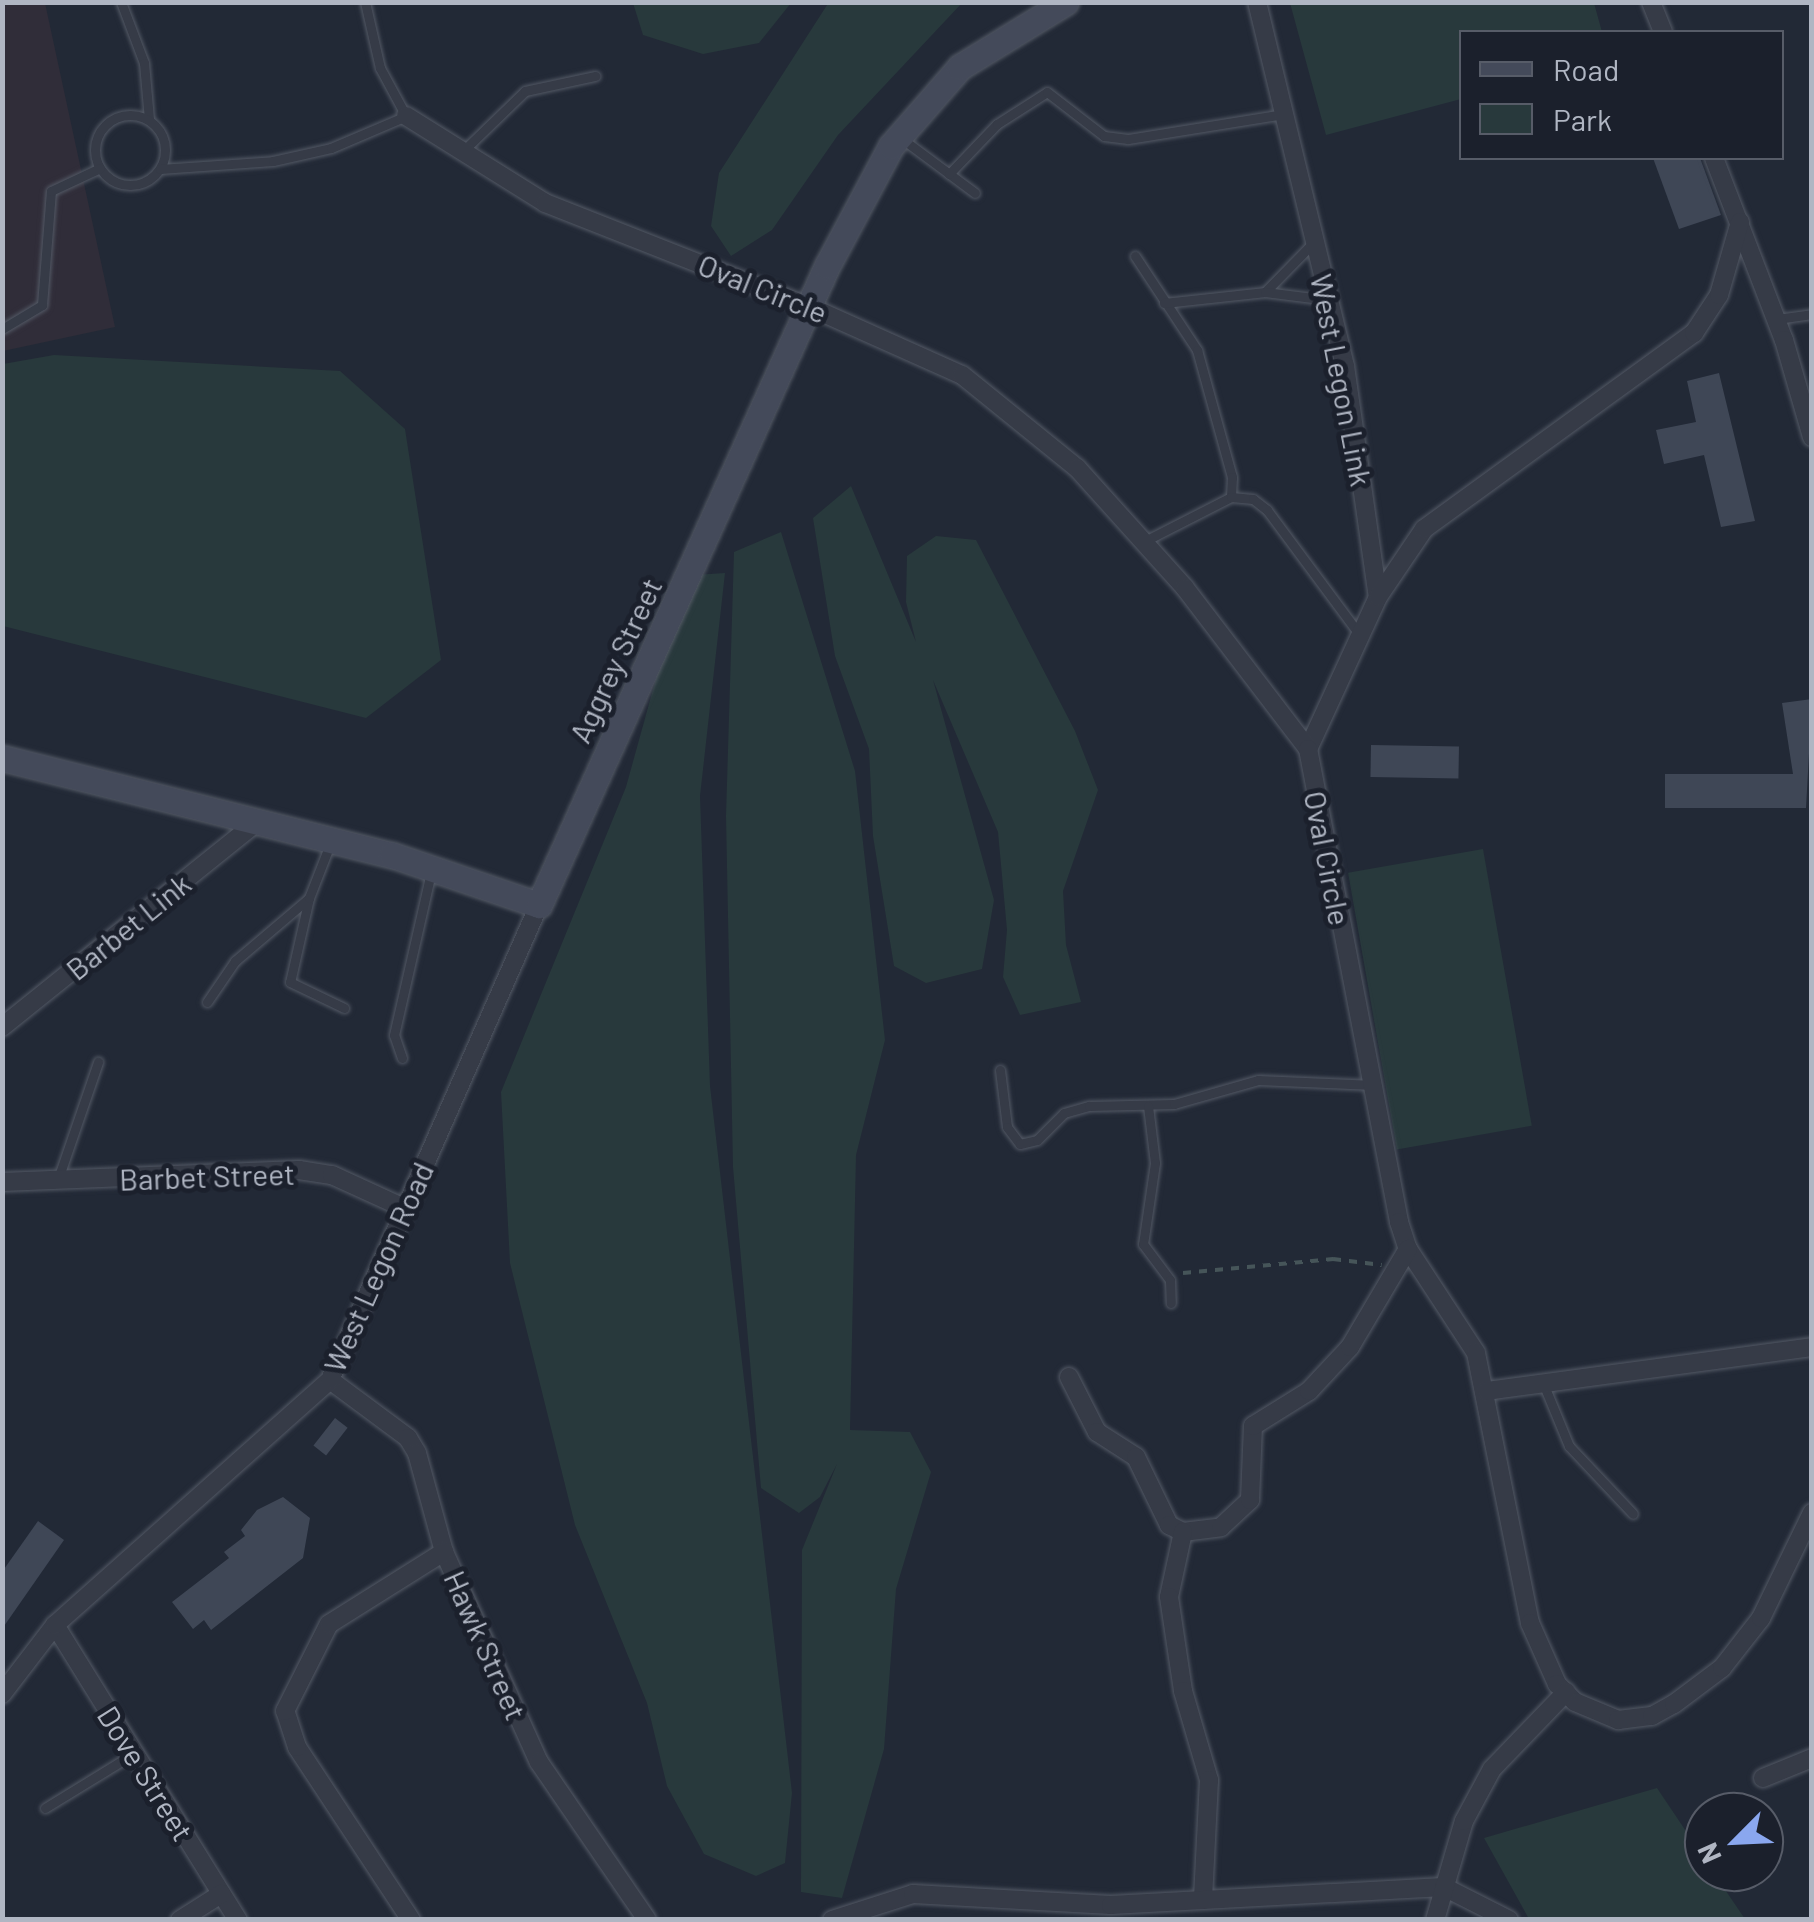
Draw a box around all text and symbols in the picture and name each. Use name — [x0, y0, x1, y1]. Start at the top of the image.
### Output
legend — [1459, 30, 1784, 160]
text: Road — [1553, 51, 1619, 87]
text: Park — [1553, 101, 1612, 137]
street label: Oval Circle — [693, 246, 833, 330]
street label: West Legon Link — [1304, 271, 1380, 489]
street label: Aggrey Street — [561, 572, 669, 748]
street label: Oval Circle — [1297, 788, 1359, 928]
street label: Barbet Link — [59, 865, 197, 987]
street label: Barbet Street — [119, 1155, 295, 1197]
street label: West Legon Road — [316, 1157, 440, 1377]
street label: Hawk Street — [437, 1565, 535, 1725]
street label: Dove Street — [90, 1699, 202, 1847]
north arrow — [1684, 1792, 1784, 1892]
text: N — [1689, 1838, 1728, 1869]

